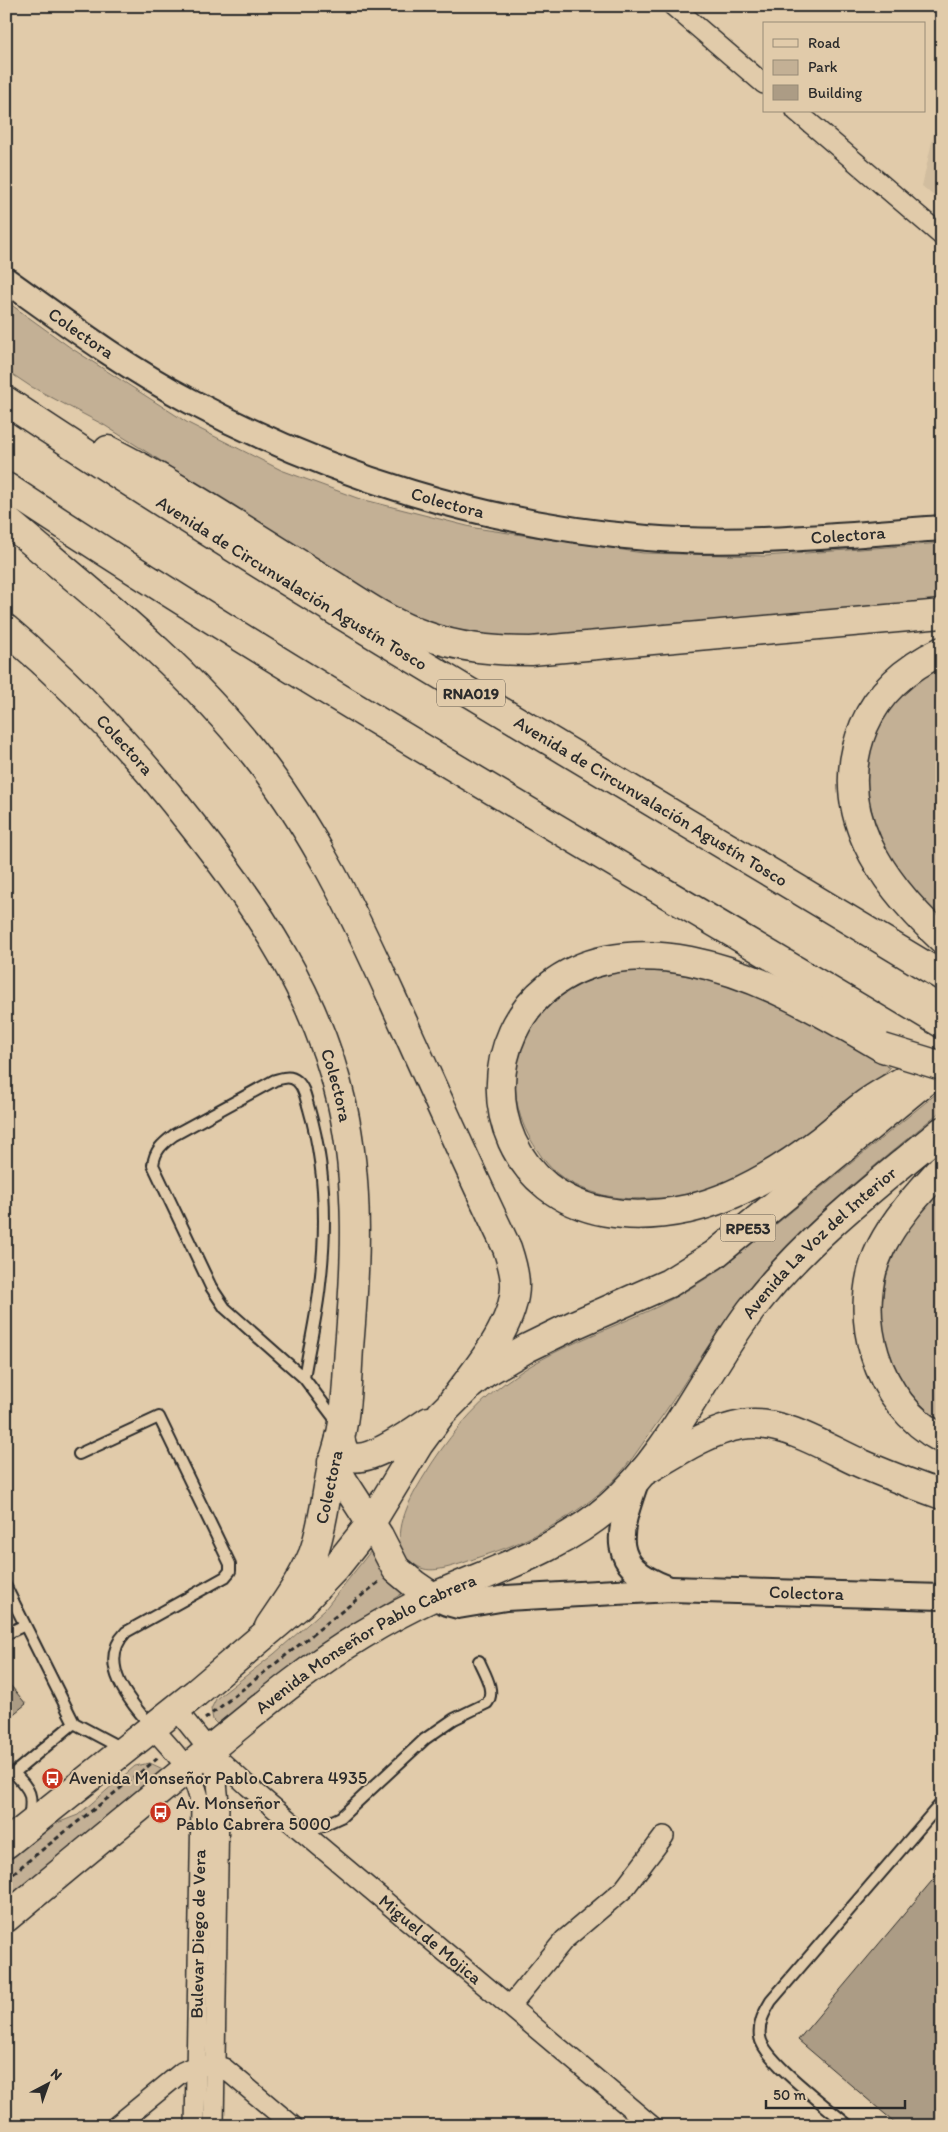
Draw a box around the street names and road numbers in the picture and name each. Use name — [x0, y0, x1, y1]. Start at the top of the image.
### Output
street label: Colectora — [44, 303, 119, 364]
street label: Colectora — [408, 482, 487, 523]
street label: Avenida de Circunvalación Agustín Tosco — [152, 491, 431, 675]
street label: Colectora — [810, 521, 887, 549]
road number: RNA019 — [437, 680, 505, 706]
street label: Colectora — [91, 709, 159, 780]
street label: Avenida de Circunvalación Agustín Tosco — [510, 711, 792, 891]
street label: Colectora — [316, 1046, 357, 1125]
street label: Avenida La Voz del Interior — [737, 1161, 902, 1323]
road number: RPE53 — [720, 1214, 776, 1242]
street label: Colectora — [310, 1447, 348, 1526]
street label: Avenida Monseñor Pablo Cabrera — [251, 1569, 479, 1719]
street label: Colectora — [769, 1581, 845, 1605]
street label: Bulevar Diego de Vera — [186, 1848, 210, 2019]
street label: Miguel de Mojica — [374, 1890, 487, 1989]

